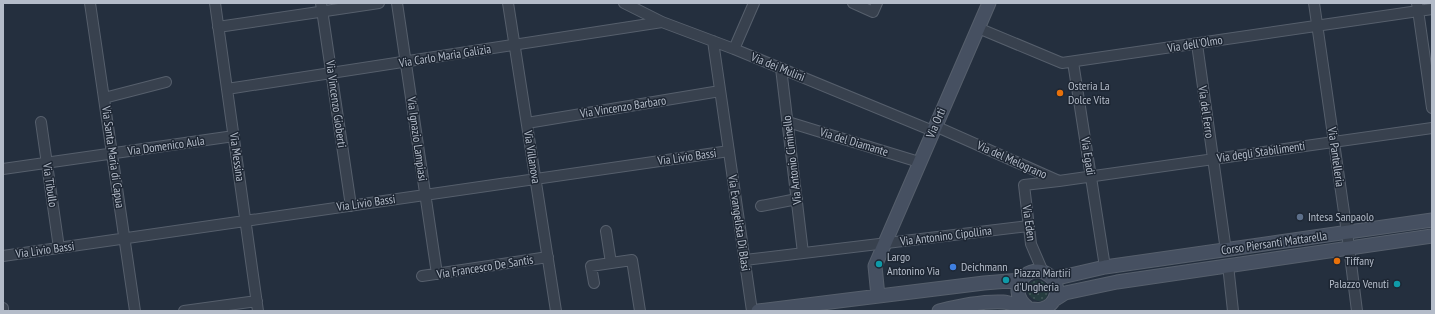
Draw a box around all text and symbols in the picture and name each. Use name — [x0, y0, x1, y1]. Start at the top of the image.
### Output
street label: Via dell'Olmo — [1165, 32, 1223, 55]
street label: Via Carlo Maria Galizia — [397, 41, 492, 70]
street label: Via dei Mulini — [748, 49, 807, 84]
street label: Via Vincenzo Gioberti — [323, 58, 350, 149]
place label: Osteria La Dolce Vita — [1068, 78, 1110, 107]
street label: Via del Ferro — [1195, 84, 1218, 139]
marker: Osteria La Dolce Vita — [1055, 88, 1065, 98]
street label: Via Vincenzo Barbaro — [578, 92, 667, 121]
street label: Via Ignazio Lampiasi — [404, 95, 431, 182]
street label: Via Santa Maria di Capua — [99, 104, 128, 209]
street label: Via Orti — [922, 105, 949, 141]
street label: Via Antonio Ciminello — [779, 115, 805, 206]
street label: Via del Diamante — [817, 124, 890, 159]
street label: Via Pantelleria — [1325, 125, 1348, 188]
street label: Via Villanova — [521, 128, 544, 185]
street label: Via Messina — [227, 131, 248, 182]
street label: Via Domenico Aula — [125, 133, 206, 158]
street label: Via Egadi — [1078, 135, 1099, 176]
street label: Via del Melograno — [974, 137, 1050, 182]
street label: Via degli Stabilimenti — [1215, 138, 1306, 165]
street label: Via Livio Bassi — [656, 145, 717, 168]
street label: Via Tibullo — [40, 161, 61, 208]
street label: Via Evangelista Di Blasi — [725, 173, 754, 272]
street label: Via Livio Bassi — [335, 191, 396, 214]
street label: Via Eden — [1019, 203, 1039, 242]
place label: Intesa Sanpaolo — [1308, 209, 1374, 224]
marker: Intesa Sanpaolo — [1295, 212, 1305, 222]
street label: Via Antonino Cipollina — [898, 222, 993, 249]
street label: Corso Piersanti Mattarella — [1220, 228, 1328, 257]
street label: Via Livio Bassi — [14, 238, 75, 261]
place label: Largo Antonino Via — [887, 249, 940, 278]
street label: Via Francesco De Santis — [435, 251, 534, 282]
place label: Tiffany — [1345, 253, 1374, 268]
marker: Tiffany — [1332, 256, 1342, 266]
marker: Largo Antonino Via — [874, 259, 884, 269]
place label: Deichmann — [961, 259, 1008, 274]
marker: Deichmann — [948, 262, 958, 272]
place label: Piazza Martiri d'Ungheria — [1014, 265, 1071, 294]
marker: Piazza Martiri d'Ungheria — [1001, 275, 1011, 285]
place label: Palazzo Venuti — [1329, 276, 1389, 291]
marker: Palazzo Venuti — [1392, 279, 1402, 289]

